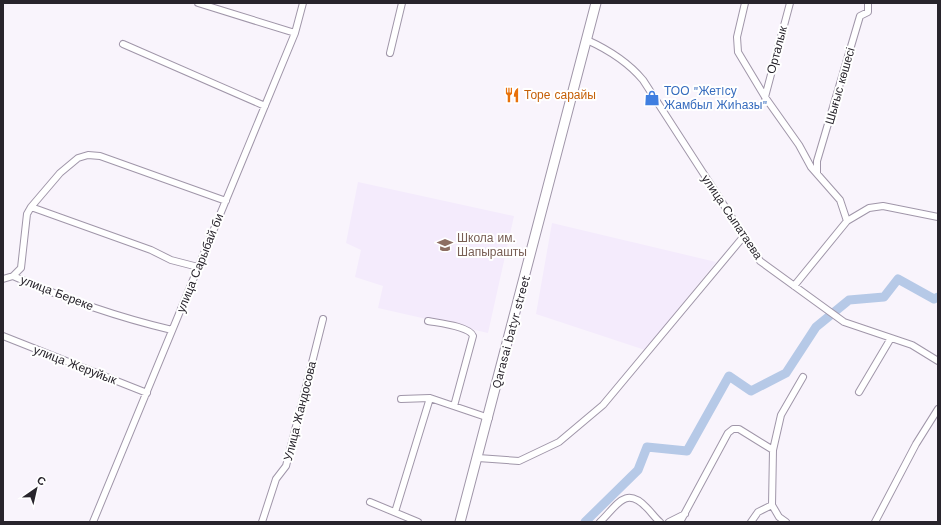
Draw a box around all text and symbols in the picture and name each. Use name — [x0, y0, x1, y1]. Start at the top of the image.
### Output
street label: Орталык — [764, 24, 790, 75]
street label: Шығыс көшесі — [822, 46, 858, 126]
place label: ТОО "ЖетIсу Жамбыл Жиhазы" — [664, 84, 767, 112]
restaurant icon: Торе сарайы — [503, 86, 521, 104]
place label: Торе сарайы — [524, 88, 596, 102]
shop icon: ТОО "ЖетIсу Жамбыл Жиhазы" — [643, 89, 661, 107]
street label: улица Сыпатаева — [699, 172, 766, 262]
street label: улица Сарыбай би — [174, 211, 226, 315]
place label: Школа им. Шапырашты — [457, 231, 527, 259]
school or university icon: Школа им. Шапырашты — [436, 236, 454, 254]
street label: улица Береке — [19, 273, 96, 313]
street label: Qarasai batyr street — [489, 274, 533, 390]
street label: улица Жеруйык — [32, 343, 119, 388]
street label: Улица Жандосова — [281, 359, 319, 462]
north arrow — [16, 469, 56, 509]
text: С — [34, 474, 48, 489]

